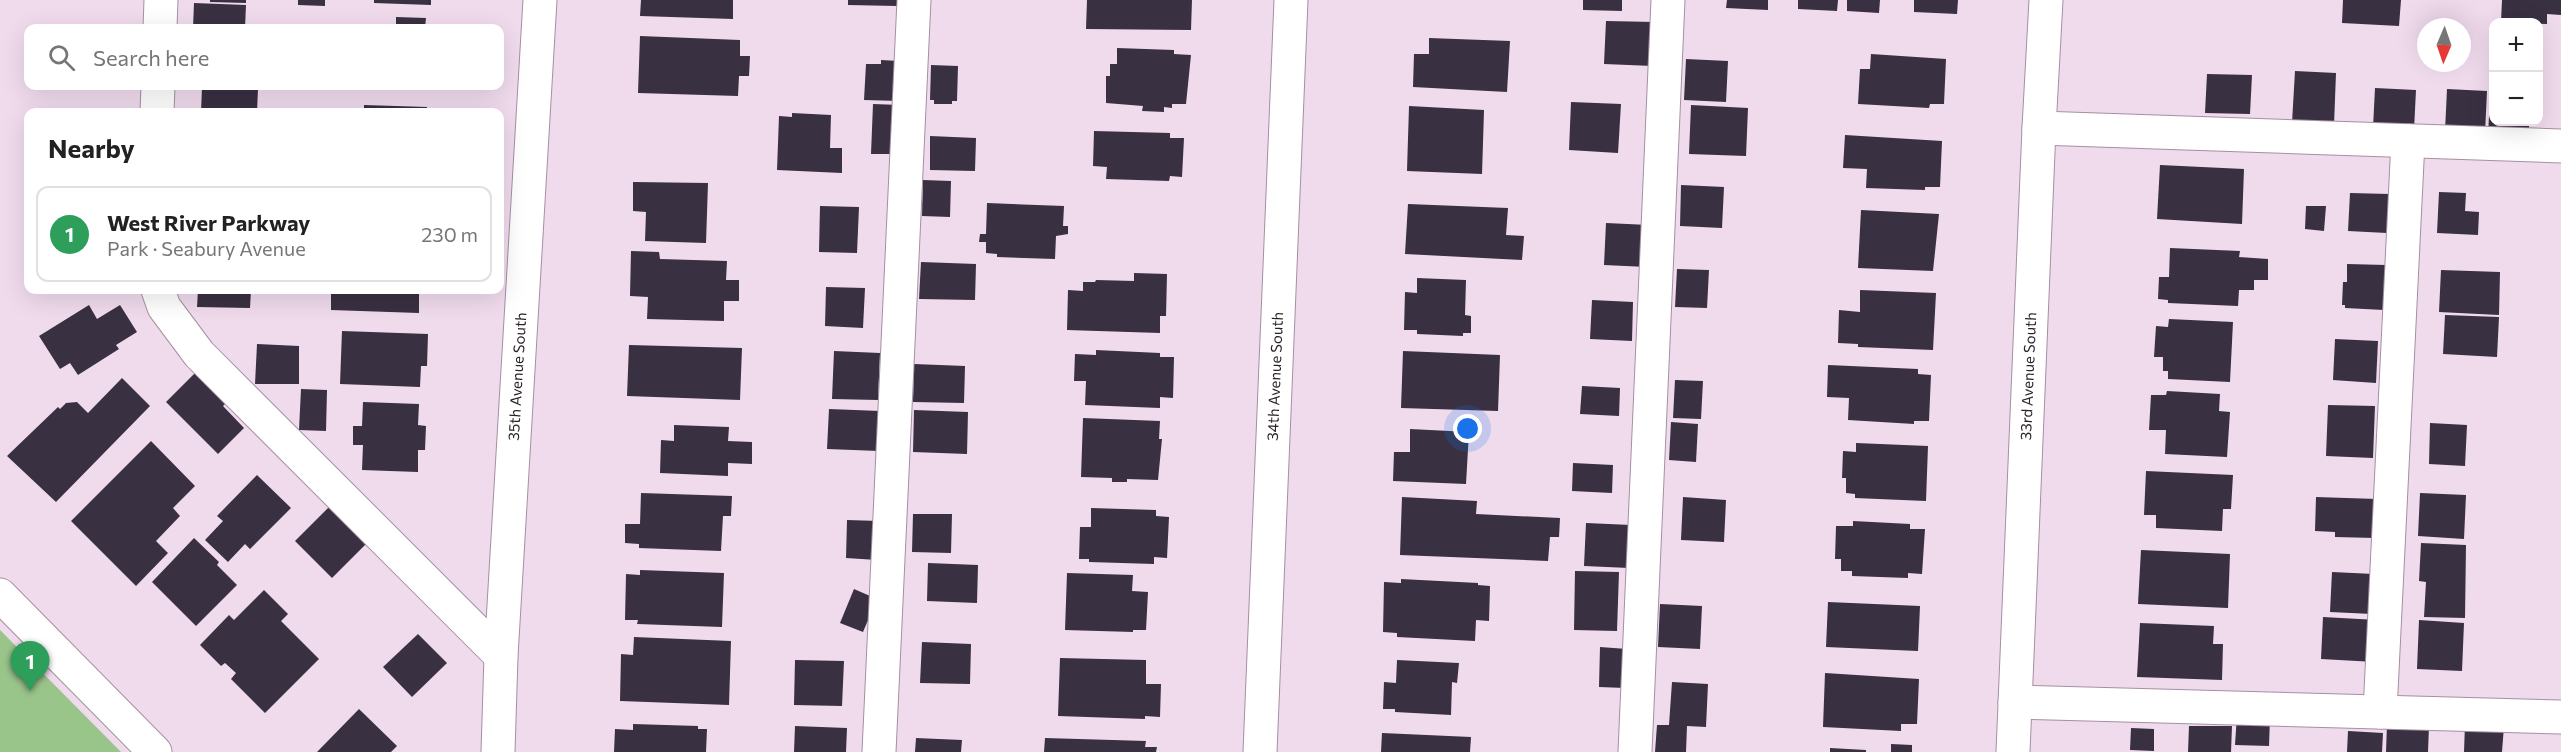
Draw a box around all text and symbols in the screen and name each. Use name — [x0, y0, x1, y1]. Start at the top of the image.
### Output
north arrow — [2417, 18, 2471, 72]
map controls — [2489, 18, 2543, 126]
button: + — [2489, 18, 2543, 72]
search box — [24, 24, 504, 90]
icon: search — [45, 41, 78, 74]
text: Search here — [93, 44, 209, 71]
button: − — [2489, 72, 2543, 126]
text: Nearby — [48, 132, 135, 163]
text: West River Parkway — [107, 209, 310, 236]
text: 1 — [65, 222, 74, 246]
text: 230 m — [421, 222, 478, 246]
text: Park · Seabury Avenue — [107, 236, 306, 260]
street label: 34th Avenue South — [1263, 311, 1286, 441]
street label: 35th Avenue South — [504, 312, 529, 441]
street label: 33rd Avenue South — [2016, 312, 2039, 441]
your location — [1453, 414, 1482, 443]
pin: 1 — [10, 642, 50, 691]

